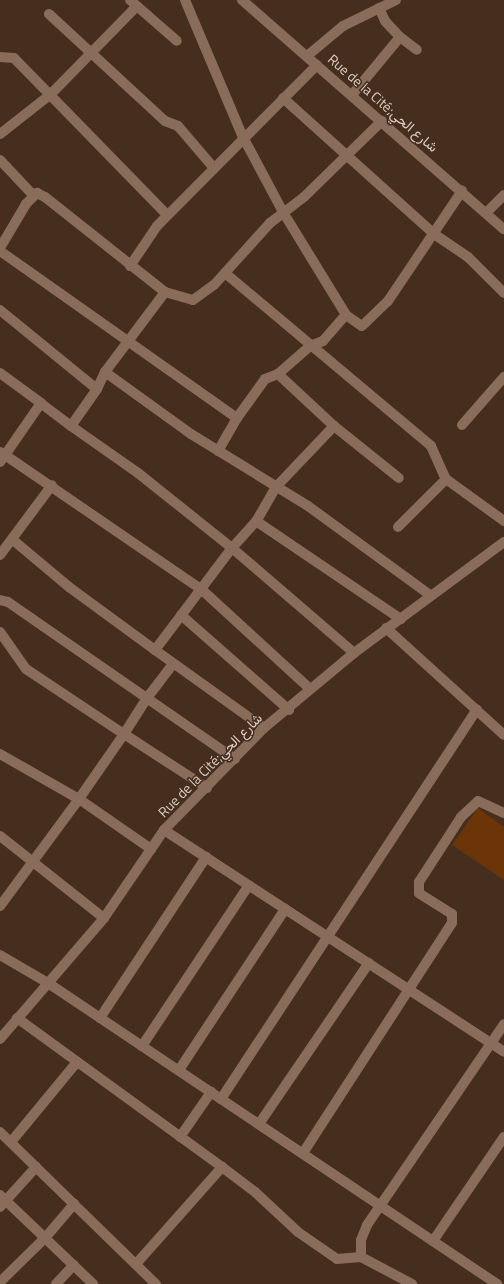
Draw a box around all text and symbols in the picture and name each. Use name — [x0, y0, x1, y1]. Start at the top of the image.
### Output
street label: Rue de la Cité;شارع الحي — [325, 51, 441, 155]
street label: Rue de la Cité;شارع الحي — [154, 709, 266, 821]

